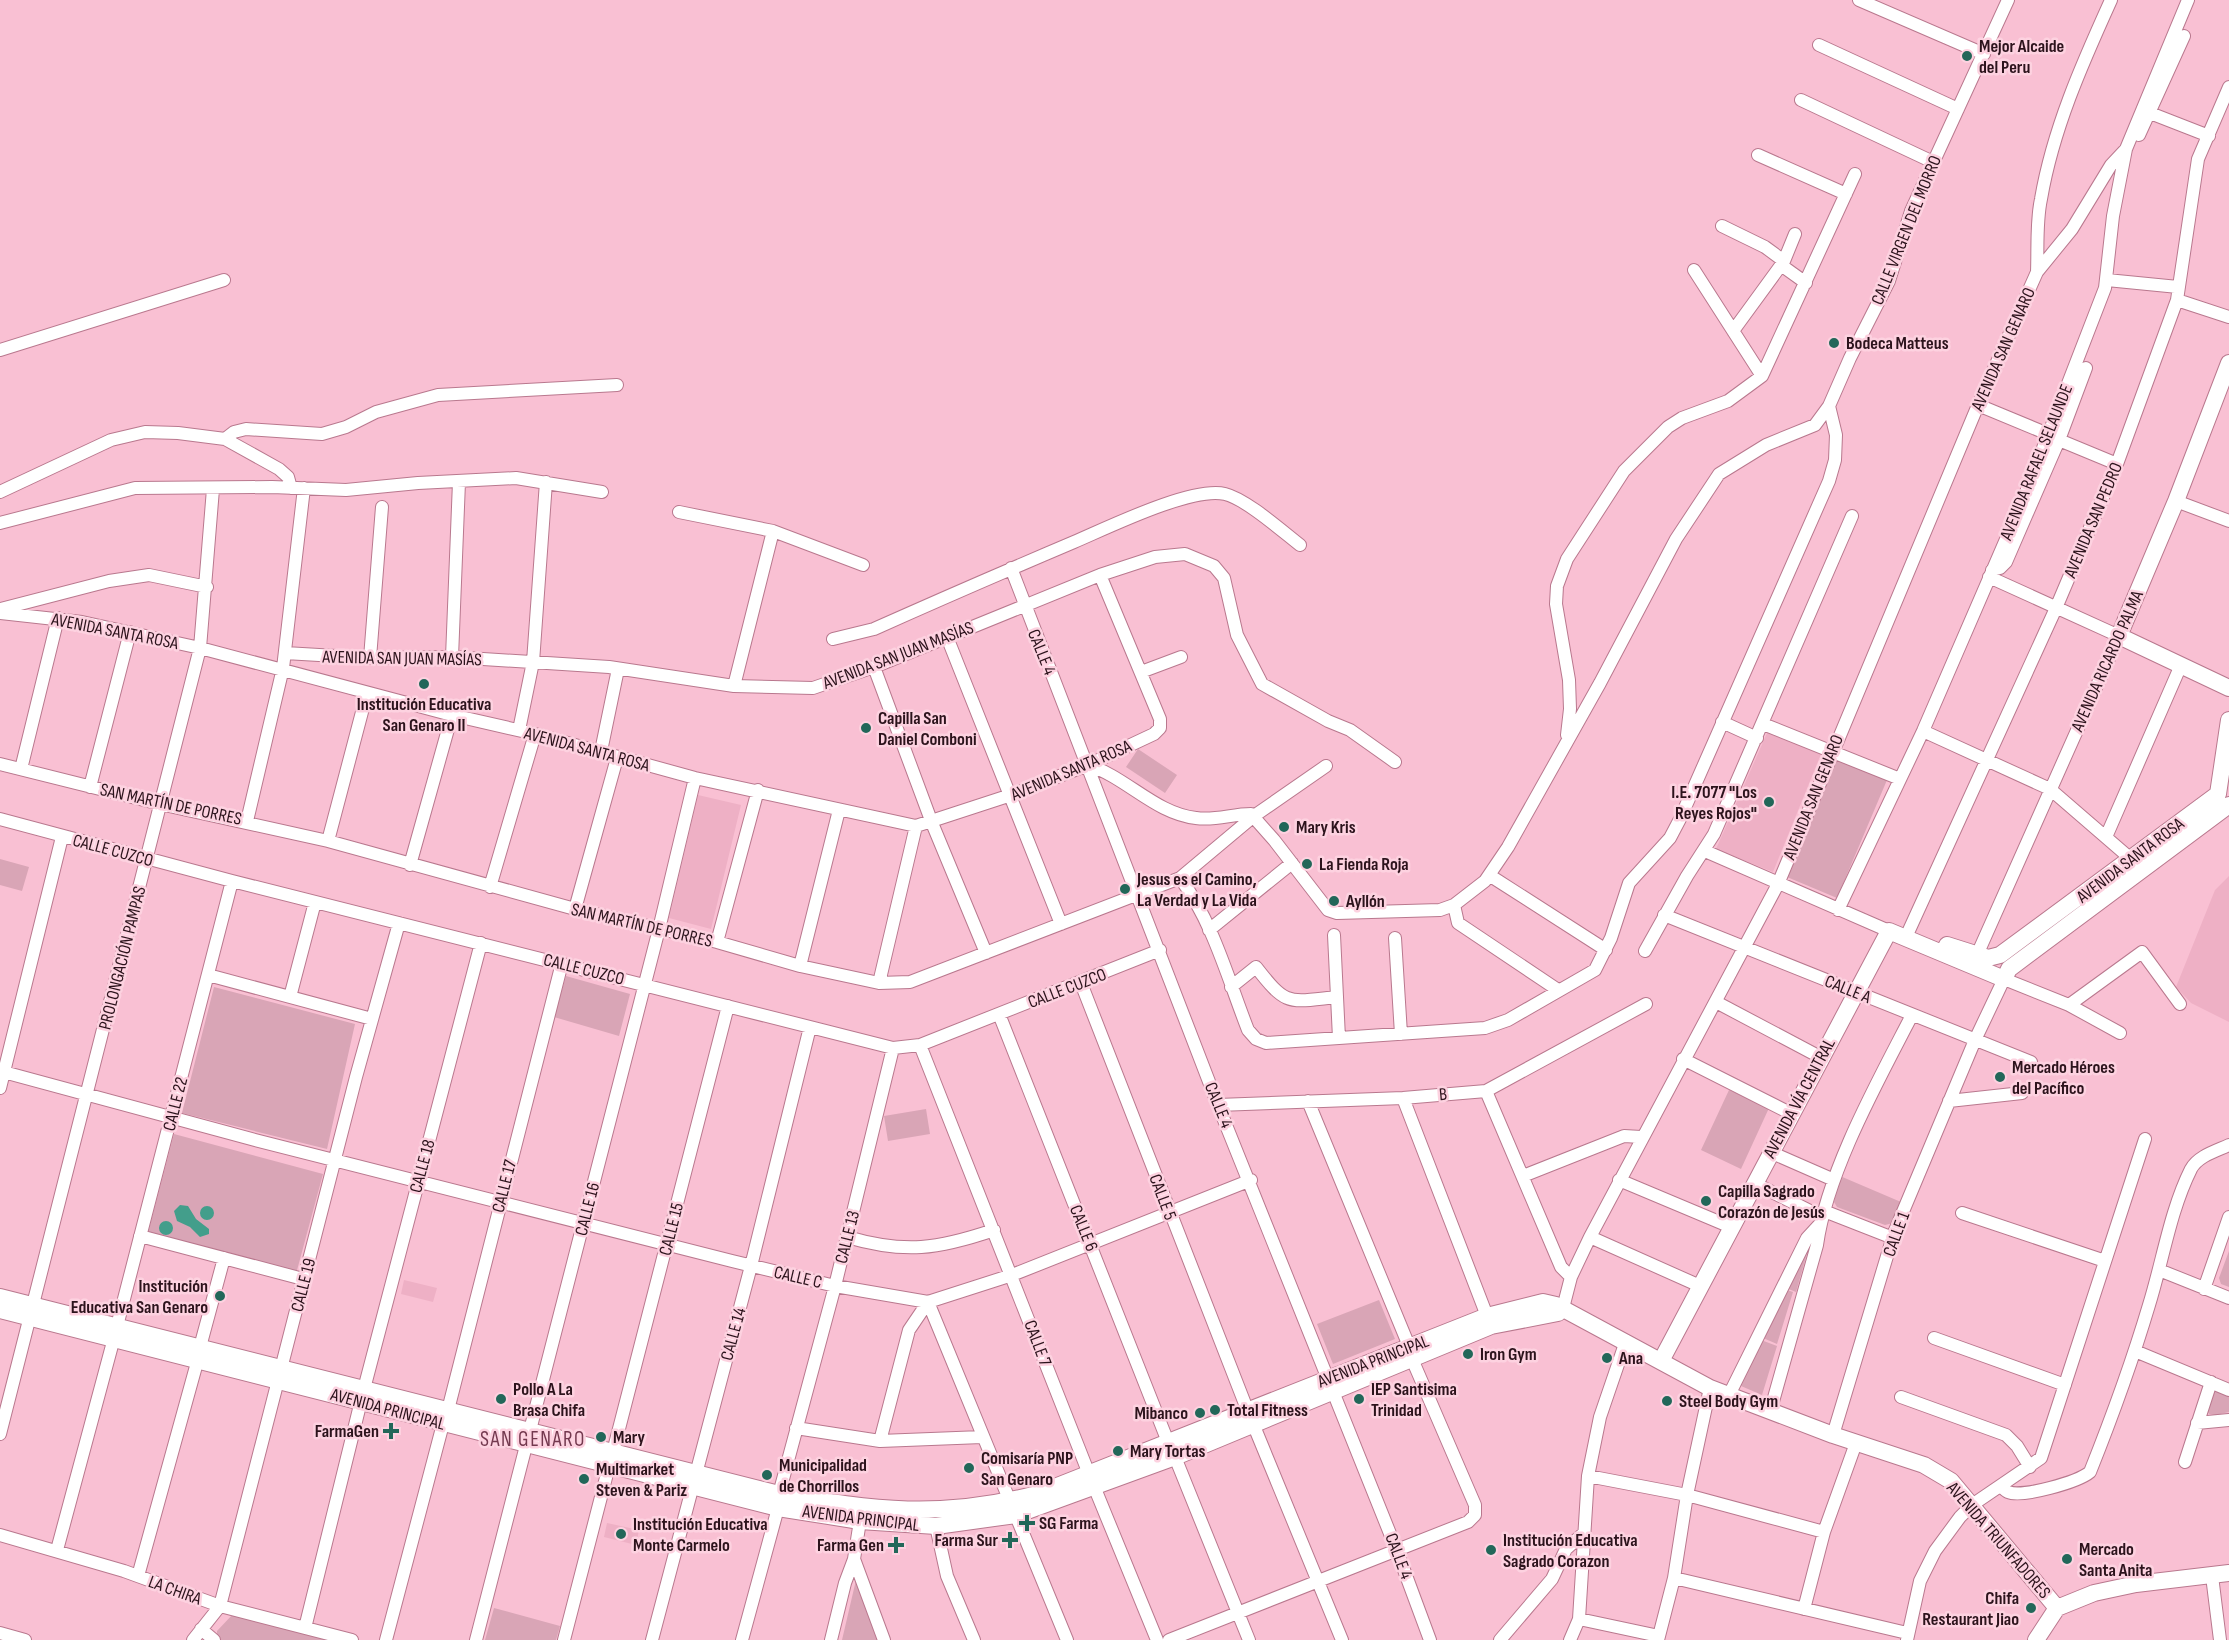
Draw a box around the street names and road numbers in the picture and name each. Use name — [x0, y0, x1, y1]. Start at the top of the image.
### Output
street label: CALLE VIRGEN DEL MORRO — [1867, 152, 1946, 308]
street label: AVENIDA SAN GENARO — [1967, 284, 2040, 415]
street label: AVENIDA RAFAEL SELAUNDE — [1995, 381, 2077, 544]
street label: AVENIDA SAN PEDRO — [2059, 459, 2127, 582]
street label: AVENIDA RICARDO PALMA — [2067, 587, 2148, 736]
street label: AVENIDA SANTA ROSA — [49, 609, 180, 654]
street label: AVENIDA SAN JUAN MASÍAS — [819, 617, 977, 694]
street label: CALLE 4 — [1023, 626, 1060, 679]
street label: AVENIDA SAN JUAN MASÍAS — [321, 647, 482, 670]
street label: AVENIDA SANTA ROSA — [521, 722, 652, 776]
street label: AVENIDA SAN GENARO — [1779, 732, 1848, 863]
street label: AVENIDA SANTA ROSA — [1007, 736, 1135, 806]
street label: SAN MARTÍN DE PORRES — [98, 779, 244, 830]
street label: AVENIDA SANTA ROSA — [2072, 813, 2188, 908]
street label: CALLE CUZCO — [70, 830, 155, 871]
street label: PROLONGACIÓN PAMPAS — [95, 884, 151, 1032]
street label: SAN MARTÍN DE PORRES — [569, 899, 715, 952]
street label: CALLE CUZCO — [541, 949, 626, 990]
street label: CALLE CUZCO — [1025, 964, 1109, 1013]
street label: CALLE A — [1822, 971, 1874, 1008]
street label: AVENIDA VÍA CENTRAL — [1759, 1035, 1840, 1162]
street label: CALLE 22 — [159, 1075, 192, 1133]
street label: CALLE 4 — [1200, 1079, 1237, 1132]
street label: B — [1438, 1084, 1448, 1105]
street label: CALLE 18 — [405, 1137, 440, 1195]
street label: CALLE 17 — [488, 1157, 521, 1215]
street label: CALLE 5 — [1144, 1171, 1181, 1223]
street label: CALLE 16 — [571, 1180, 604, 1238]
street label: CALLE 15 — [655, 1201, 688, 1258]
street label: CALLE 6 — [1065, 1202, 1102, 1254]
street label: CALLE 13 — [831, 1208, 864, 1266]
street label: CALLE 1 — [1879, 1208, 1915, 1260]
street label: CALLE 19 — [287, 1256, 320, 1314]
street label: CALLE C — [772, 1262, 824, 1293]
street label: CALLE 14 — [716, 1305, 751, 1363]
street label: CALLE 7 — [1019, 1317, 1056, 1370]
street label: AVENIDA PRINCIPAL — [1314, 1331, 1432, 1393]
street label: AVENIDA PRINCIPAL — [328, 1384, 448, 1435]
street label: AVENIDA TRIUNFADORES — [1942, 1477, 2055, 1603]
street label: AVENIDA PRINCIPAL — [800, 1501, 921, 1536]
street label: CALLE 4 — [1380, 1530, 1417, 1583]
street label: LA CHIRA — [145, 1571, 204, 1610]

